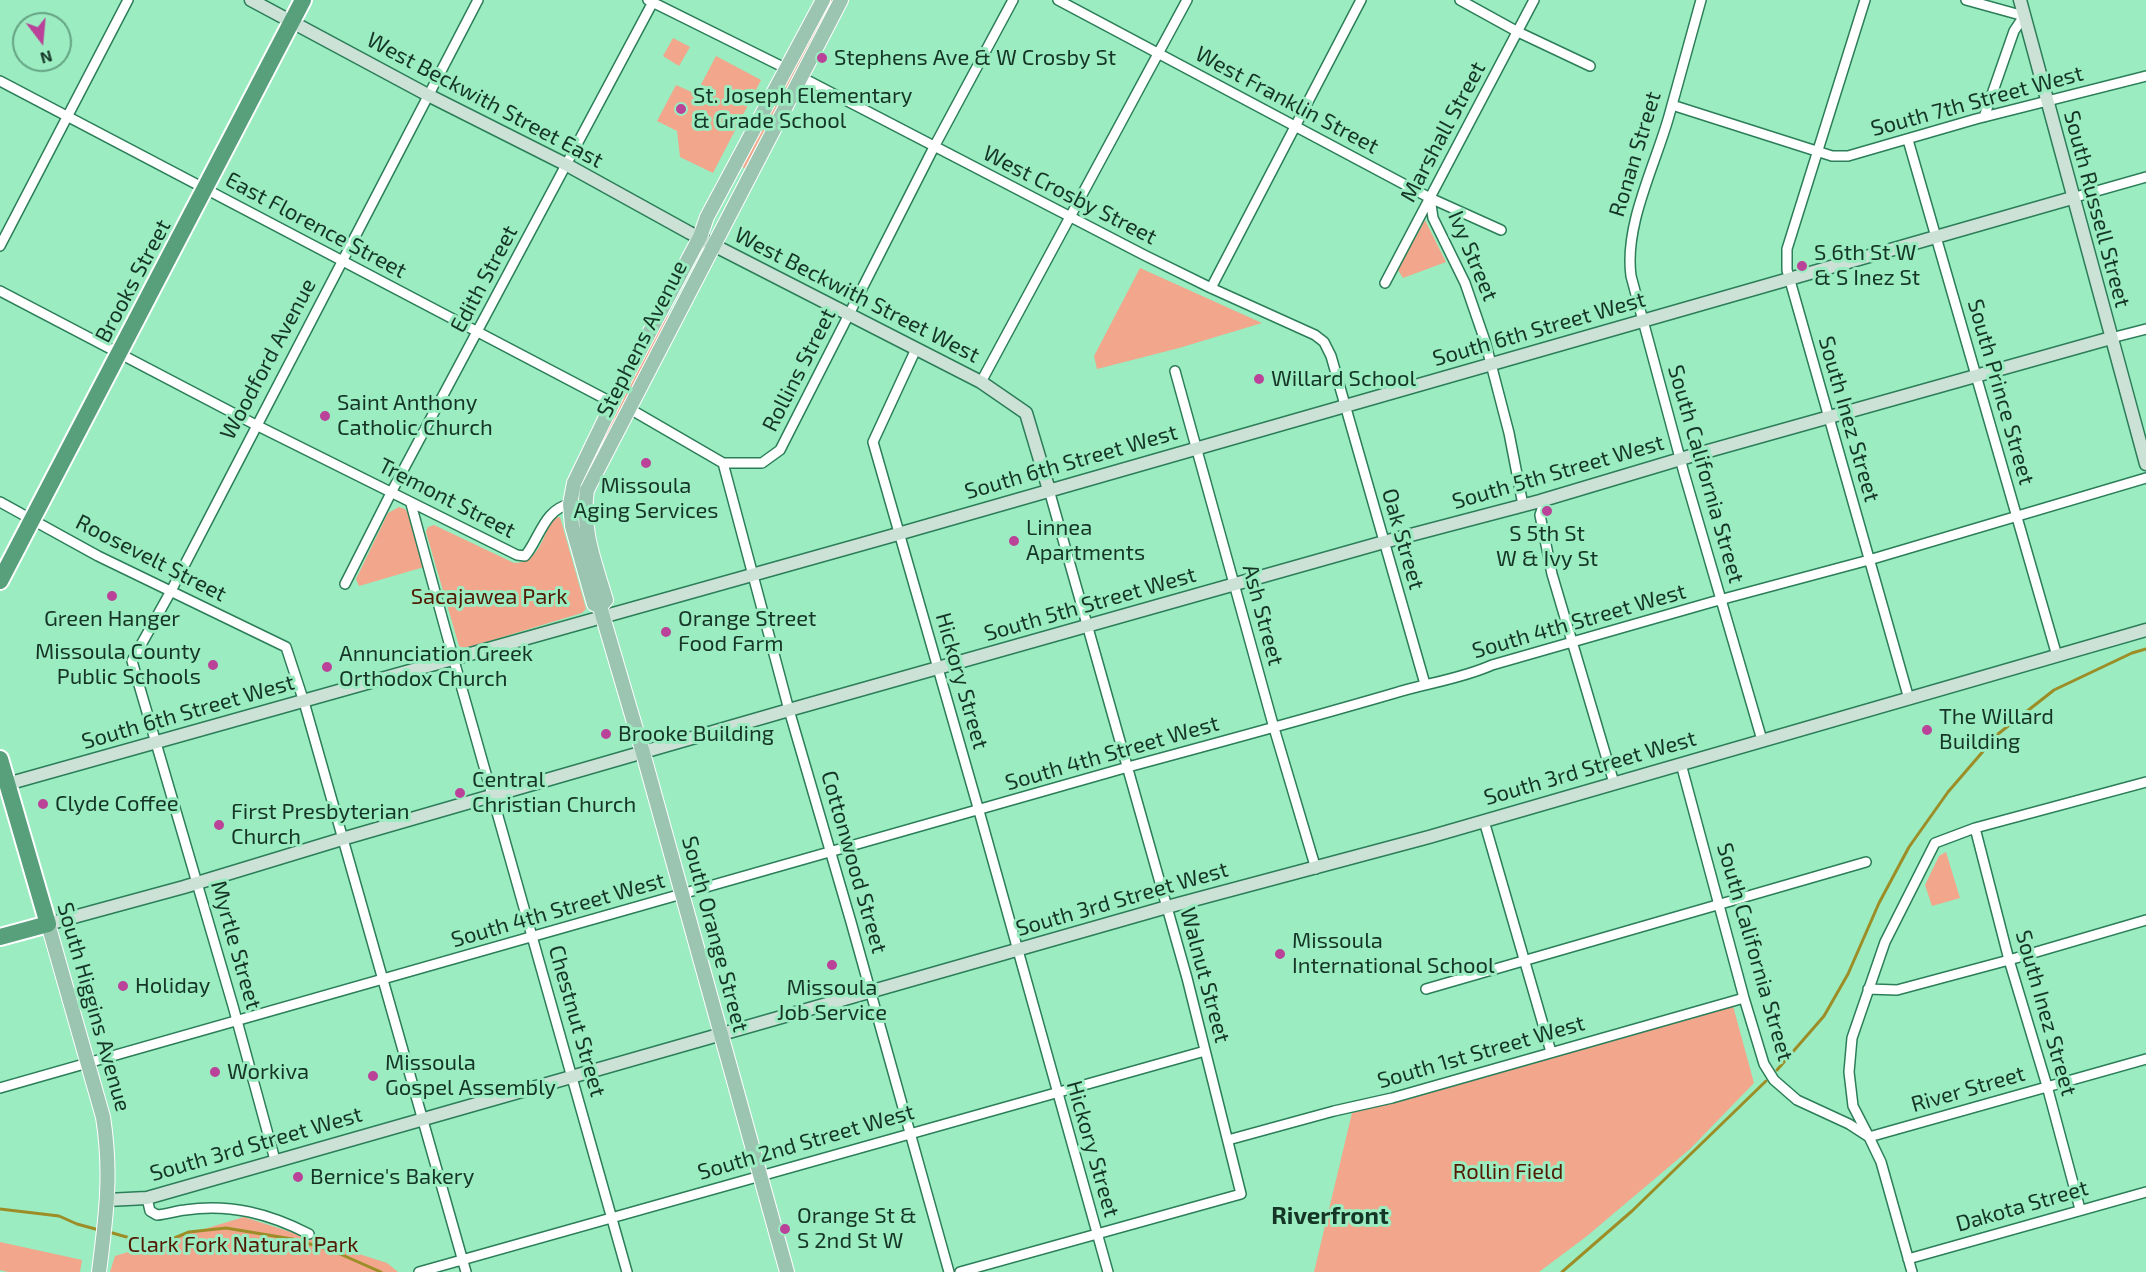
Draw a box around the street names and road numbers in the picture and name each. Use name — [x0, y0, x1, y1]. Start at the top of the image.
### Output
street label: West Beckwith Street East — [362, 26, 608, 174]
street label: West Franklin Street — [1191, 40, 1383, 160]
street label: Marshall Street — [1395, 57, 1491, 207]
street label: South 7th Street West — [1868, 60, 2086, 142]
street label: Ronan Street — [1603, 88, 1667, 220]
street label: South Russell Street — [2058, 108, 2136, 310]
street label: West Crosby Street — [979, 140, 1161, 250]
street label: East Florence Street — [221, 166, 411, 284]
street label: Ivy Street — [1442, 207, 1504, 305]
street label: Brooks Street — [90, 215, 176, 347]
street label: Edith Street — [445, 221, 523, 337]
street label: West Beckwith Street West — [730, 222, 984, 368]
street label: Stephens Avenue — [591, 256, 693, 422]
street label: Woodford Avenue — [214, 274, 322, 444]
street label: South 6th Street West — [1430, 286, 1648, 372]
street label: South Prince Street — [1962, 296, 2040, 488]
street label: Rollins Street — [757, 304, 841, 436]
street label: South Inez Street — [1813, 333, 1885, 505]
street label: South California Street — [1662, 362, 1750, 586]
street label: South 6th Street West — [962, 419, 1180, 505]
street label: South 5th Street West — [1449, 429, 1667, 515]
street label: Tremont Street — [374, 452, 520, 544]
street label: Oak Street — [1376, 485, 1430, 593]
street label: Roosevelt Street — [71, 509, 231, 607]
street label: South 5th Street West — [981, 561, 1199, 647]
street label: Ash Street — [1237, 562, 1289, 668]
street label: South 4th Street West — [1469, 578, 1689, 664]
street label: Hickory Street — [930, 610, 994, 752]
street label: South 6th Street West — [79, 669, 297, 755]
street label: South 4th Street West — [1002, 710, 1222, 796]
street label: South 3rd Street West — [1481, 725, 1699, 811]
street label: Cottonwood Street — [815, 768, 893, 956]
street label: South Orange Street — [676, 833, 754, 1035]
street label: South California Street — [1711, 840, 1799, 1064]
street label: South 3rd Street West — [1013, 856, 1231, 942]
street label: South 4th Street West — [448, 867, 668, 953]
street label: Myrtle Street — [205, 878, 267, 1012]
street label: South Higgins Avenue — [52, 899, 136, 1115]
street label: Walnut Street — [1174, 904, 1236, 1046]
street label: South Inez Street — [2010, 927, 2082, 1099]
street label: Chestnut Street — [543, 942, 611, 1100]
street label: South 1st Street West — [1374, 1010, 1588, 1094]
street label: River Street — [1908, 1060, 2028, 1118]
street label: Hickory Street — [1061, 1078, 1125, 1220]
street label: South 2nd Street West — [695, 1098, 917, 1186]
street label: South 3rd Street West — [147, 1101, 365, 1187]
street label: Dakota Street — [1953, 1174, 2091, 1238]

